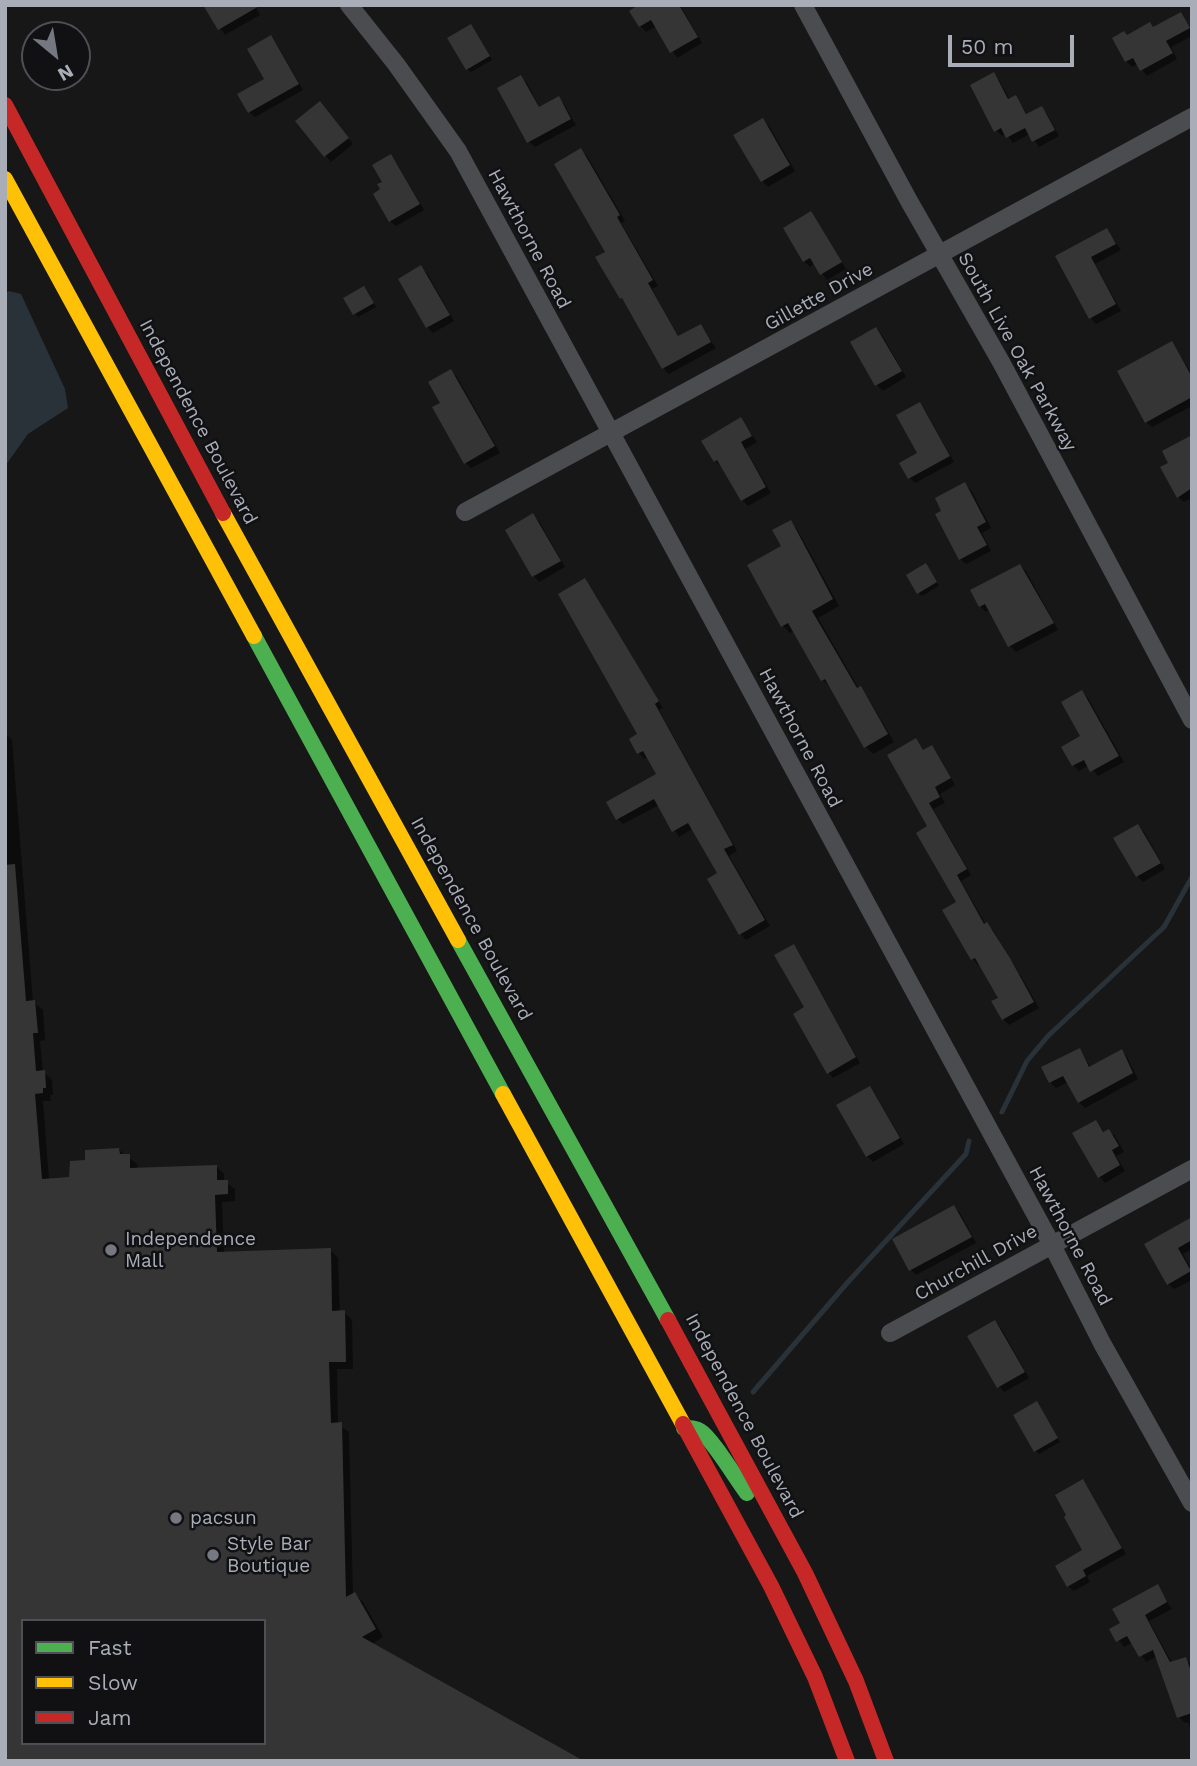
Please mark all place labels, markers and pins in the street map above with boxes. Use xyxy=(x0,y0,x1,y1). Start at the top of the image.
place label: Independence Mall xyxy=(125,1228,256,1272)
marker: Independence Mall xyxy=(103,1242,119,1258)
place label: pacsun xyxy=(190,1507,257,1529)
marker: pacsun xyxy=(168,1510,184,1526)
place label: Style Bar Boutique xyxy=(227,1533,311,1577)
marker: Style Bar Boutique xyxy=(205,1547,221,1563)

